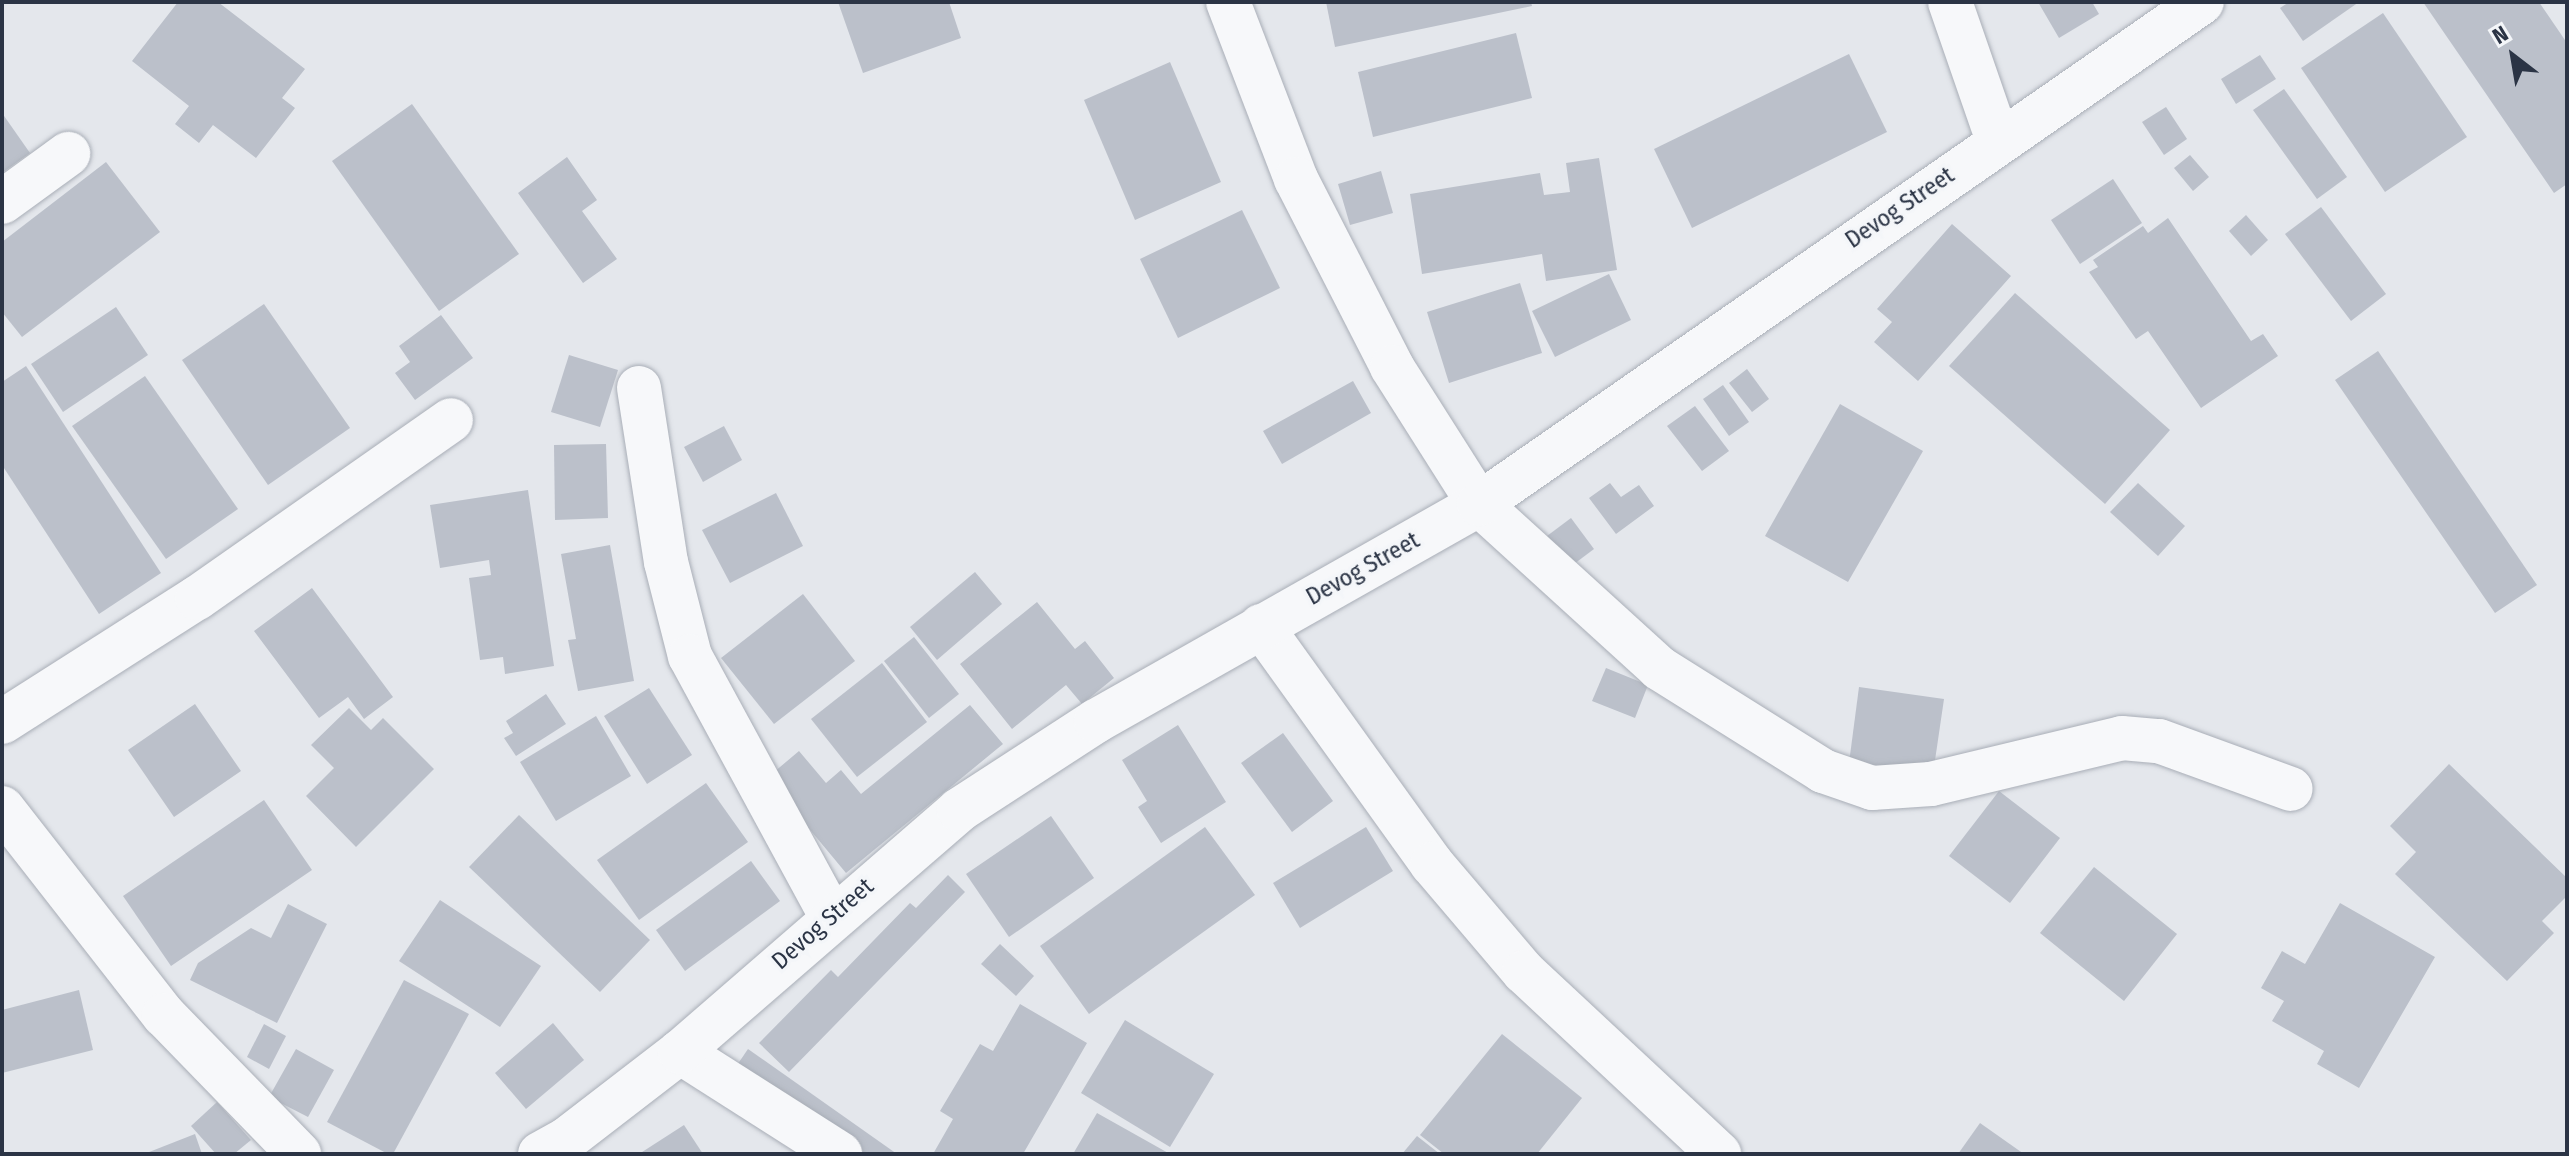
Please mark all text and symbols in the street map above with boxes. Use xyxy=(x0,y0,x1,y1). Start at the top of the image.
north arrow xyxy=(2473,16,2553,96)
text: N xyxy=(2488,20,2513,50)
street label: Devog Street xyxy=(1840,161,1960,255)
street label: Devog Street xyxy=(1301,526,1425,612)
street label: Devog Street xyxy=(766,872,880,976)

